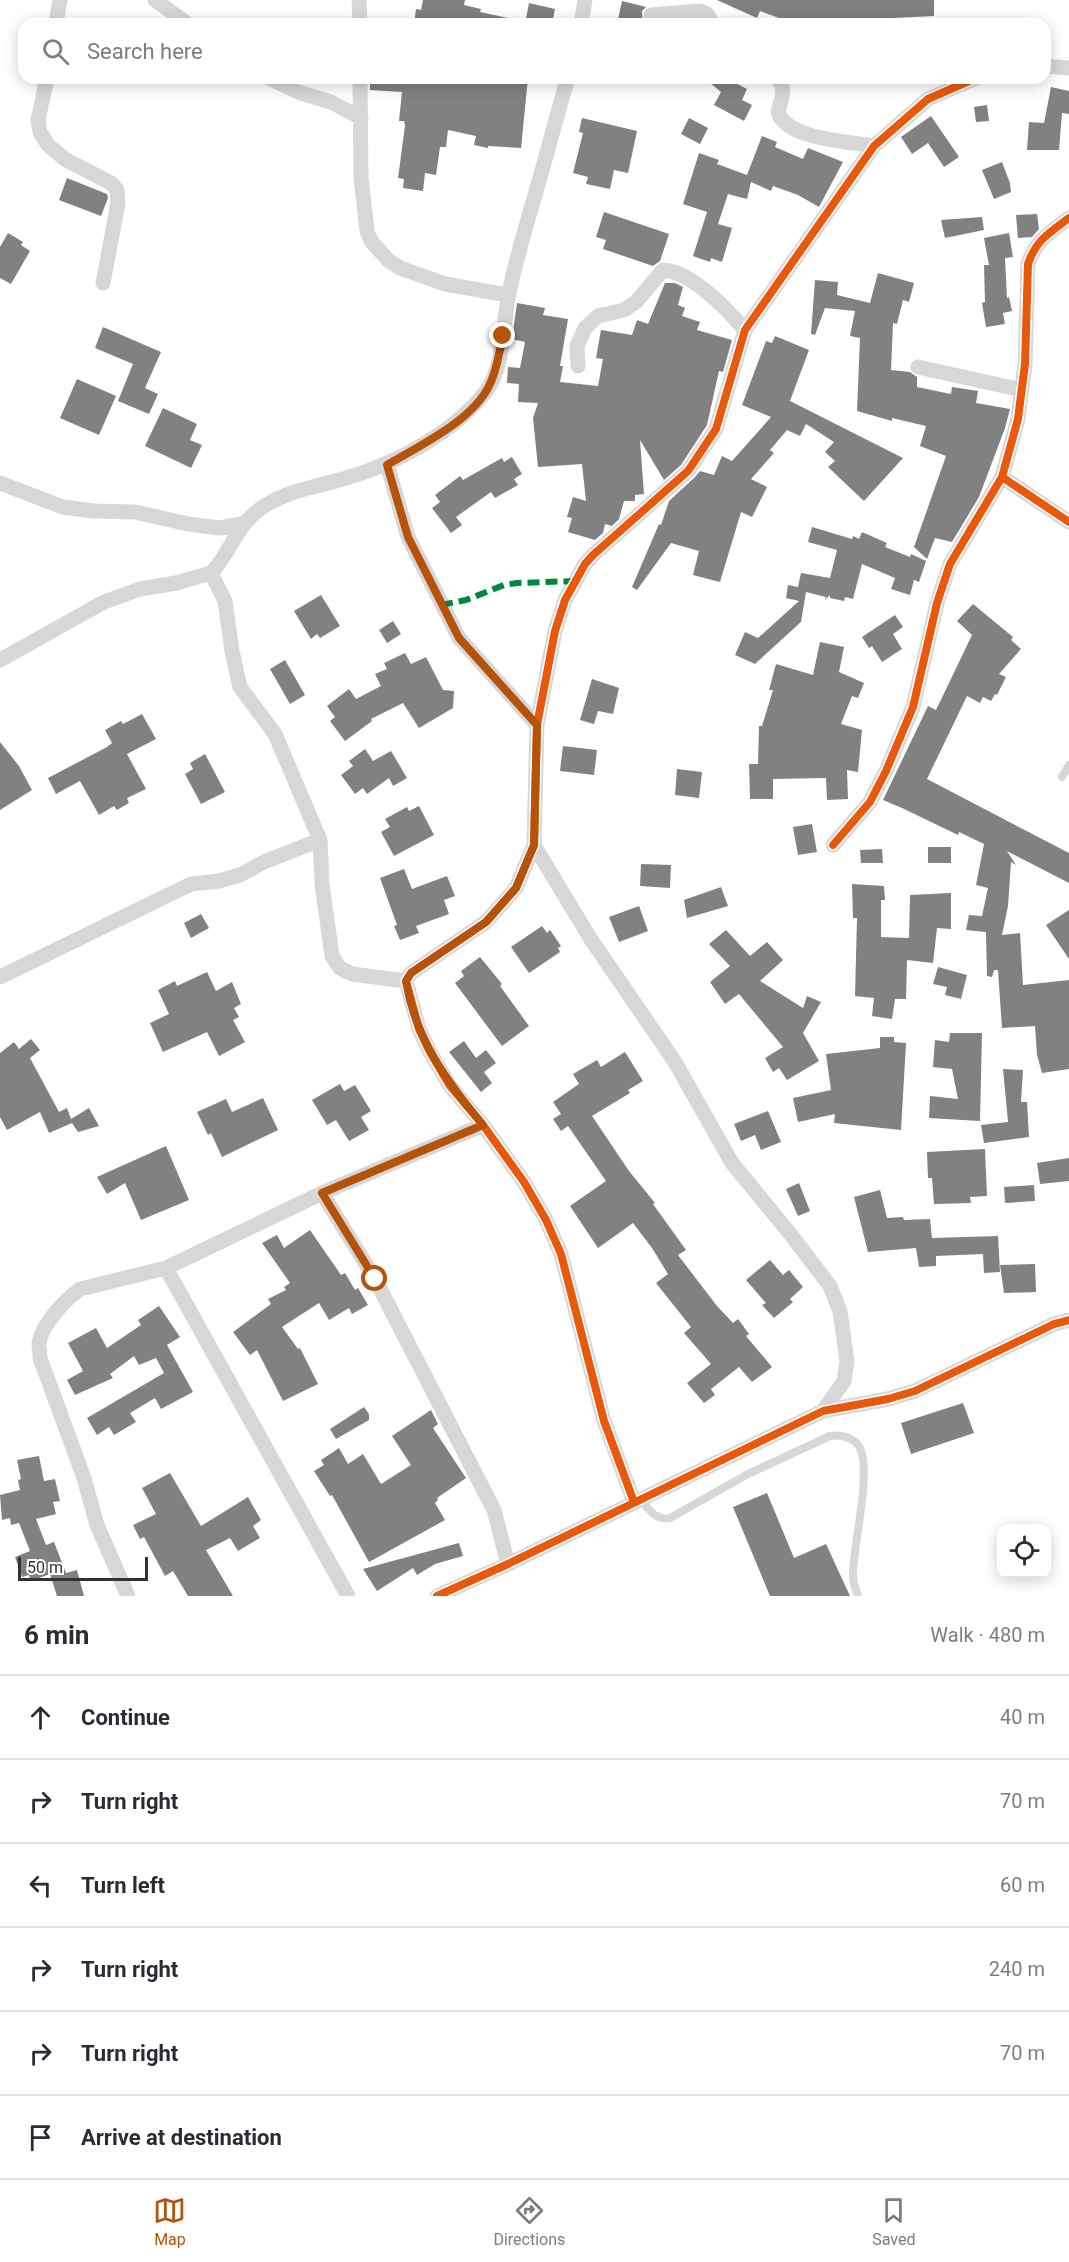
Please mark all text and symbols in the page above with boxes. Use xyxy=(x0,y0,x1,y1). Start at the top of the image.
search box xyxy=(18,18,1051,84)
icon: search xyxy=(39,35,72,68)
text: Search here xyxy=(87,39,203,64)
route end xyxy=(489,322,515,348)
route start xyxy=(361,1265,387,1291)
map controls xyxy=(997,1524,1051,1578)
button: locate xyxy=(997,1524,1051,1578)
scale bar xyxy=(18,1554,148,1582)
text: 50 m xyxy=(27,1558,63,1577)
text: 6 min xyxy=(24,1620,89,1650)
text: Walk · 480 m xyxy=(930,1623,1045,1647)
icon: ahead xyxy=(24,1701,57,1734)
text: Continue xyxy=(81,1705,170,1730)
text: 40 m xyxy=(1000,1705,1045,1729)
icon: right xyxy=(24,1785,57,1818)
text: Turn right xyxy=(81,1789,178,1814)
text: 70 m xyxy=(1000,1789,1045,1813)
icon: left xyxy=(24,1869,57,1902)
text: Turn left xyxy=(81,1873,165,1898)
text: 60 m xyxy=(1000,1873,1045,1897)
icon: right xyxy=(24,1953,57,1986)
text: Turn right xyxy=(81,1957,178,1982)
text: 240 m xyxy=(989,1957,1045,1981)
icon: right xyxy=(24,2037,57,2070)
text: Turn right xyxy=(81,2041,178,2066)
text: 70 m xyxy=(1000,2041,1045,2065)
icon: arrive xyxy=(24,2121,57,2154)
text: Arrive at destination xyxy=(81,2125,282,2150)
tab: Map xyxy=(153,2194,186,2249)
tab: Directions xyxy=(493,2194,565,2249)
tab: Saved xyxy=(872,2194,916,2249)

